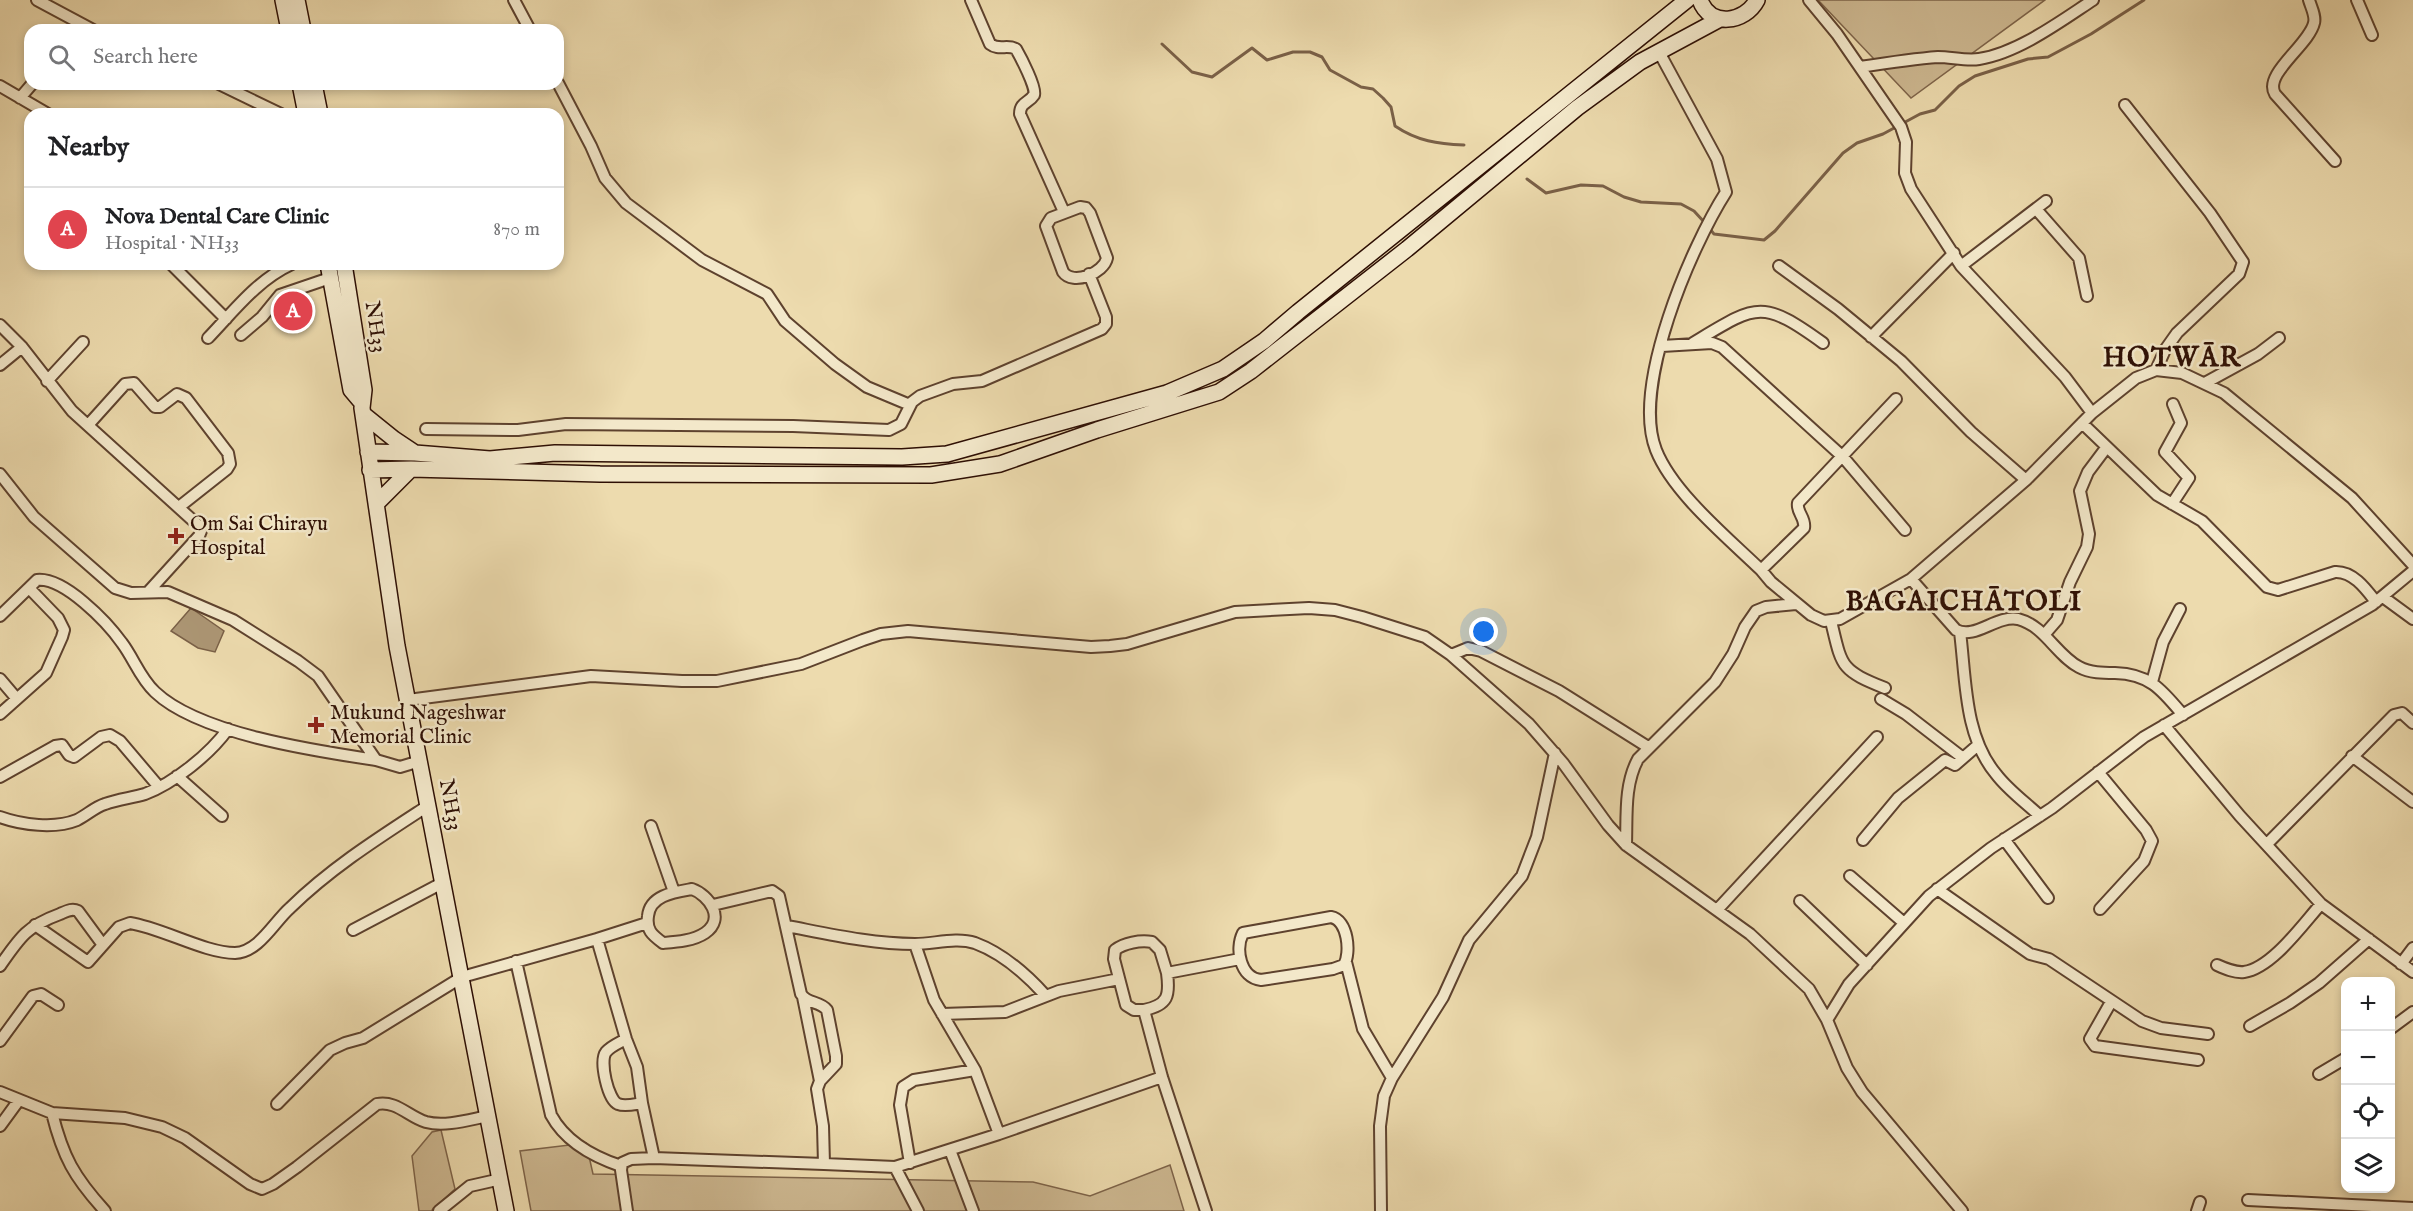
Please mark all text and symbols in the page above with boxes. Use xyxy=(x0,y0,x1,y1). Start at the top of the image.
search box xyxy=(24,24,564,90)
icon: search xyxy=(45,41,78,74)
text: Search here xyxy=(93,43,198,71)
text: Nearby xyxy=(48,131,129,164)
text: Nova Dental Care Clinic xyxy=(105,203,329,231)
text: A xyxy=(61,217,74,242)
text: 870 m xyxy=(493,217,540,242)
text: Hospital · NH33 xyxy=(105,231,239,256)
pin: A xyxy=(274,288,312,334)
street label: NH33 xyxy=(358,299,392,355)
district label: HOTWĀR xyxy=(2103,341,2241,376)
place label: Om Sai Chirayu Hospital xyxy=(190,511,328,562)
marker: Om Sai Chirayu Hospital xyxy=(167,527,185,545)
district label: BAGAICHĀTOLI xyxy=(1845,585,2083,620)
your location xyxy=(1469,617,1498,646)
place label: Mukund Nageshwar Memorial Clinic xyxy=(330,700,506,751)
marker: Mukund Nageshwar Memorial Clinic xyxy=(307,716,325,734)
street label: NH33 xyxy=(432,777,468,833)
map controls xyxy=(2341,977,2395,1193)
button: + xyxy=(2341,977,2395,1031)
button: − xyxy=(2341,1031,2395,1085)
button: locate xyxy=(2341,1085,2395,1139)
button: layers xyxy=(2341,1139,2395,1193)

